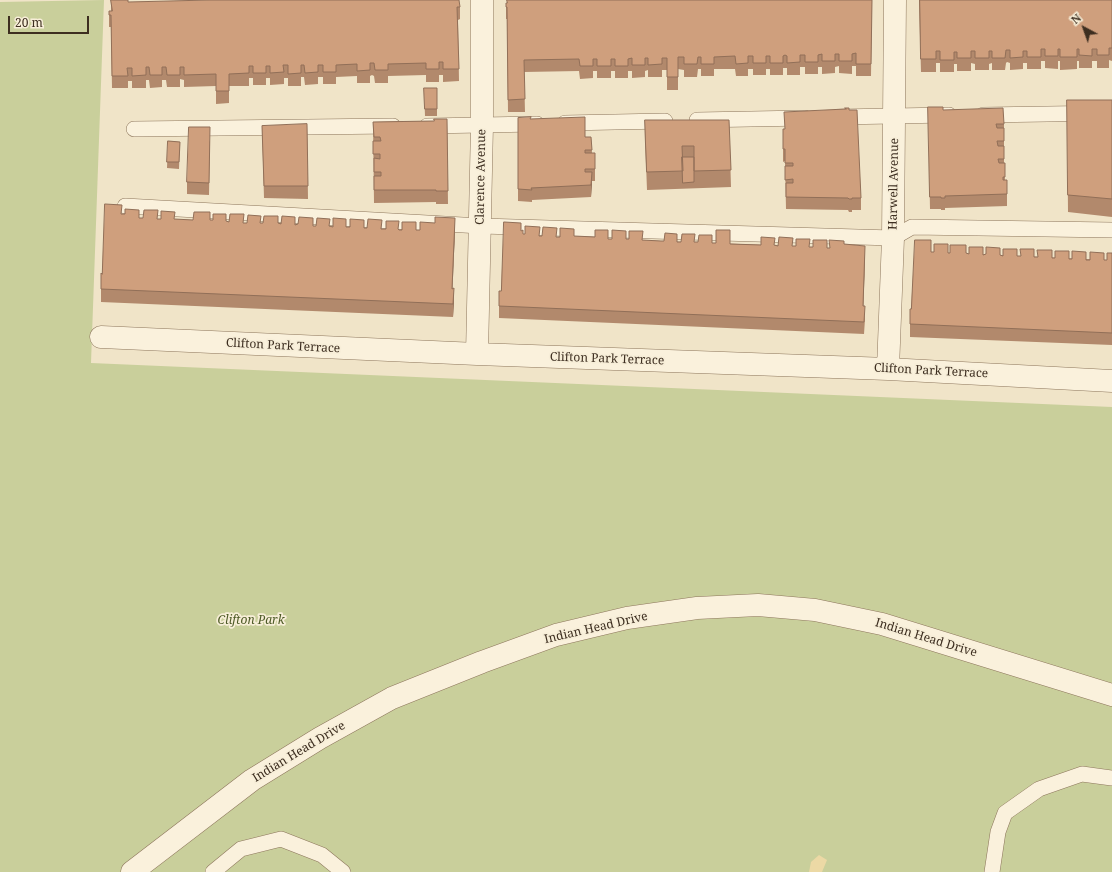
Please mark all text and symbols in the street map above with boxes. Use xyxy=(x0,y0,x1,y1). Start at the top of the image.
scale bar xyxy=(10,8,91,34)
north arrow xyxy=(1064,8,1104,48)
text: N xyxy=(1068,10,1084,27)
text: 20 m xyxy=(15,14,43,31)
street label: Clarence Avenue xyxy=(473,129,489,225)
street label: Harwell Avenue xyxy=(886,138,902,230)
street label: Clifton Park Terrace xyxy=(225,336,341,356)
street label: Clifton Park Terrace xyxy=(550,350,664,368)
street label: Clifton Park Terrace xyxy=(873,361,989,381)
street label: Indian Head Drive xyxy=(543,609,649,647)
park label: Clifton Park xyxy=(217,614,285,628)
street label: Indian Head Drive xyxy=(873,616,979,660)
street label: Indian Head Drive xyxy=(250,719,348,785)

